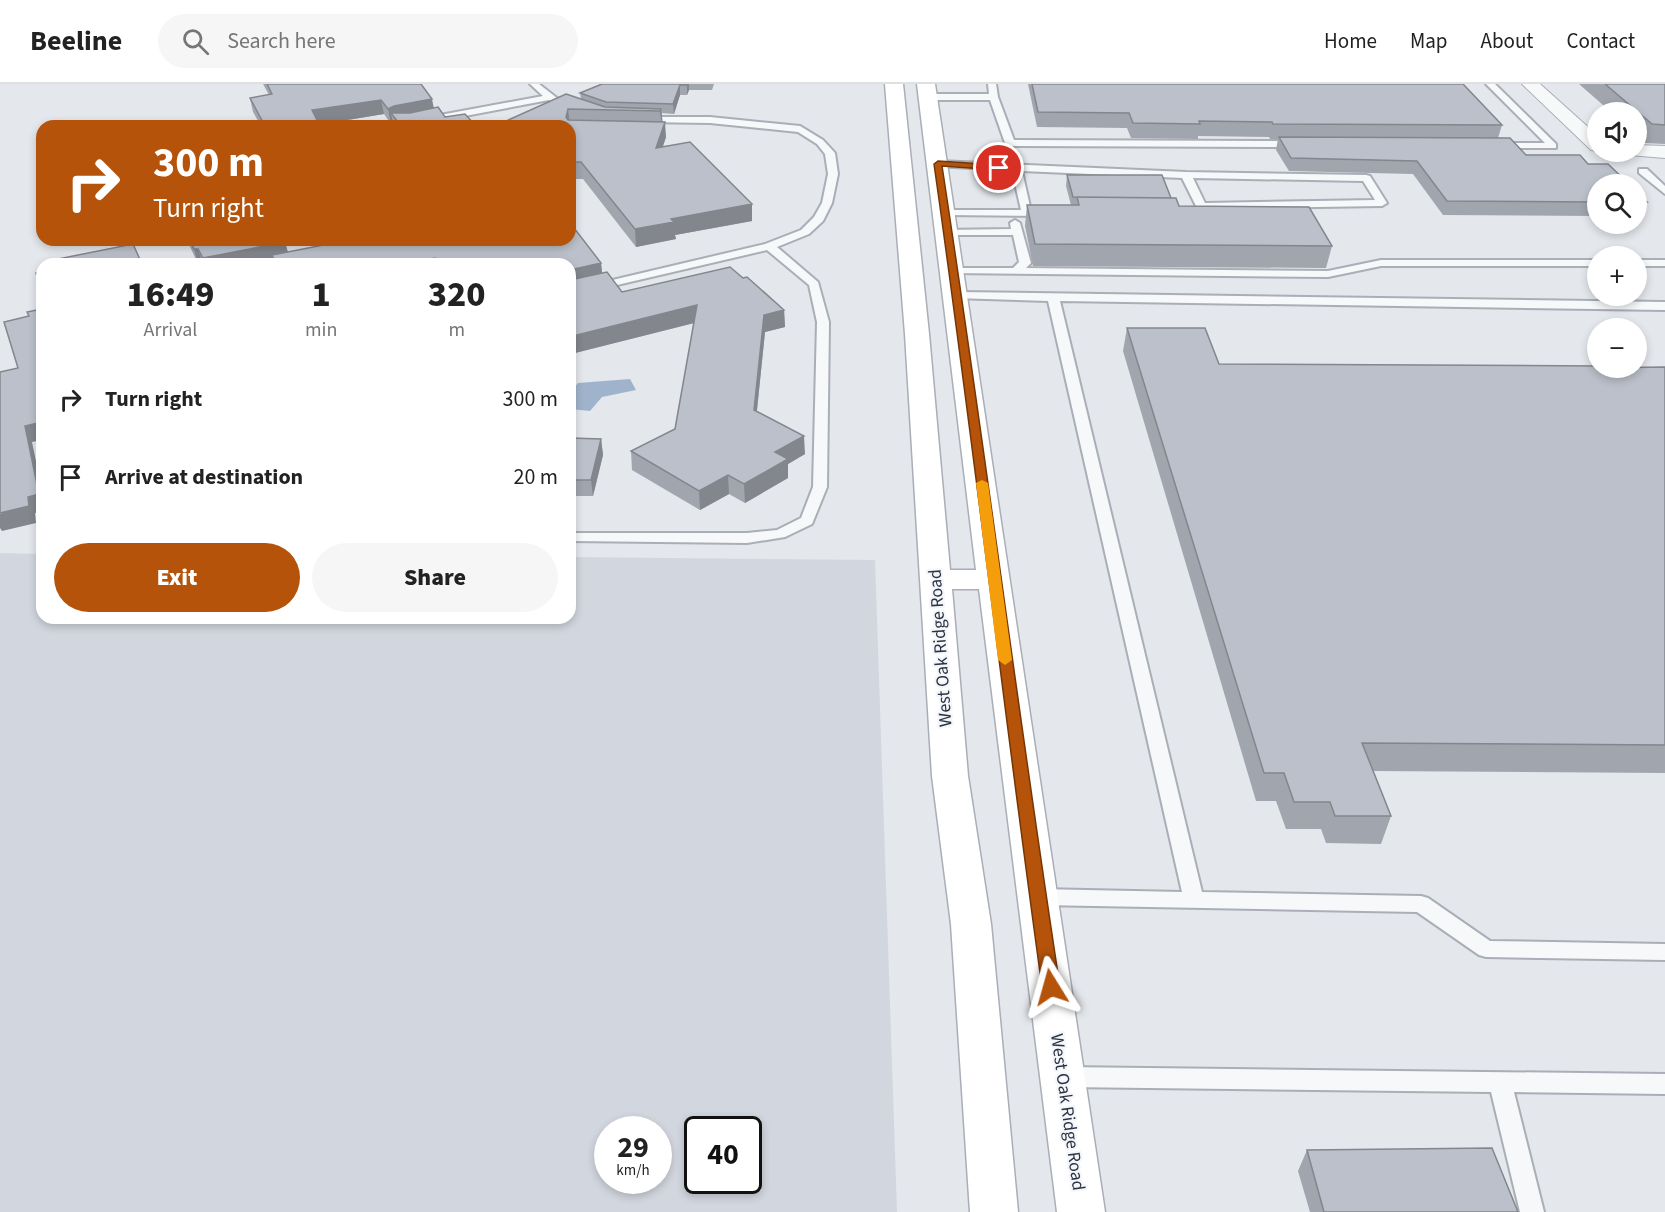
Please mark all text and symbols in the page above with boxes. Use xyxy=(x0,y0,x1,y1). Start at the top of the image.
search box xyxy=(158,14,578,68)
text: Beeline xyxy=(30,21,122,61)
icon: search xyxy=(179,25,212,58)
text: Search here xyxy=(227,25,336,57)
text: Home xyxy=(1324,26,1377,56)
text: Map xyxy=(1410,26,1448,56)
text: About xyxy=(1481,26,1533,56)
text: Contact xyxy=(1566,26,1635,56)
map controls xyxy=(1587,102,1647,378)
button: sound xyxy=(1587,102,1647,162)
text: 300 m xyxy=(153,133,264,193)
pin xyxy=(973,142,1024,193)
icon: right xyxy=(54,144,132,222)
icon: arrive xyxy=(982,151,1015,184)
button: search xyxy=(1587,174,1647,234)
text: Turn right xyxy=(153,189,264,228)
button: + xyxy=(1587,246,1647,306)
text: 16:49 xyxy=(126,269,215,320)
text: 1 xyxy=(312,269,331,320)
text: 320 xyxy=(428,269,486,320)
text: Arrival xyxy=(144,316,197,344)
text: min xyxy=(305,316,337,344)
text: m xyxy=(448,316,465,344)
button: − xyxy=(1587,318,1647,378)
icon: right xyxy=(54,383,87,416)
text: Turn right xyxy=(105,383,202,415)
text: 300 m xyxy=(503,383,558,415)
icon: arrive xyxy=(54,461,87,494)
text: Arrive at destination xyxy=(105,461,303,493)
text: 20 m xyxy=(513,461,558,493)
button: Exit xyxy=(54,543,300,612)
button: Share xyxy=(312,543,558,612)
street label: West Oak Ridge Road xyxy=(923,568,958,728)
position arrow xyxy=(1019,955,1083,1019)
street label: West Oak Ridge Road xyxy=(1044,1032,1091,1192)
speed limit sign: 40 xyxy=(684,1116,762,1194)
text: 29 xyxy=(617,1126,649,1169)
text: km/h xyxy=(616,1160,650,1181)

